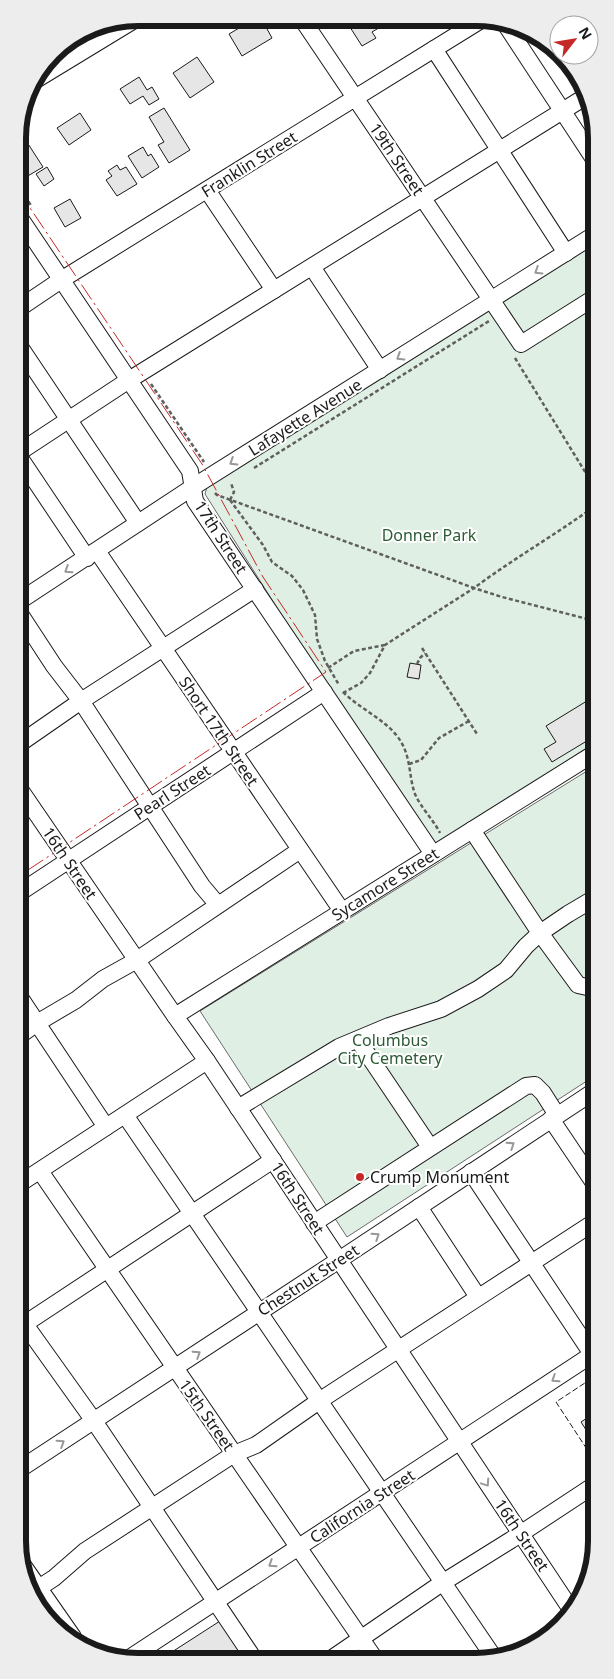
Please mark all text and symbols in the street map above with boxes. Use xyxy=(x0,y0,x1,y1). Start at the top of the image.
north arrow xyxy=(549,15,599,65)
text: N xyxy=(574,23,597,43)
street label: 19th Street xyxy=(365,119,429,200)
street label: Franklin Street xyxy=(197,126,301,202)
one-way arrow xyxy=(535,264,544,274)
one-way arrow xyxy=(397,351,406,360)
street label: Lafayette Avenue xyxy=(244,373,366,461)
one-way arrow xyxy=(229,455,238,465)
street label: 17th Street xyxy=(189,496,253,578)
park label: Donner Park xyxy=(382,524,477,546)
one-way arrow xyxy=(64,564,74,573)
street label: Short 17th Street xyxy=(174,672,264,790)
street label: Pearl Street xyxy=(129,759,215,825)
street label: 16th Street xyxy=(38,823,102,904)
street label: Sycamore Street xyxy=(327,842,443,926)
park label: Columbus City Cemetery xyxy=(337,1029,443,1069)
one-way arrow xyxy=(506,1142,515,1151)
street label: 16th Street xyxy=(266,1157,330,1239)
place label: Crump Monument xyxy=(370,1166,509,1188)
marker: Crump Monument xyxy=(354,1171,366,1183)
one-way arrow xyxy=(371,1232,380,1242)
street label: Chestnut Street xyxy=(253,1239,363,1321)
one-way arrow xyxy=(191,1350,200,1360)
one-way arrow xyxy=(552,1373,561,1382)
street label: 15th Street xyxy=(174,1375,240,1455)
one-way arrow xyxy=(55,1439,64,1449)
street label: California Street xyxy=(305,1464,419,1548)
one-way arrow xyxy=(480,1477,490,1486)
street label: 16th Street xyxy=(490,1495,554,1576)
one-way arrow xyxy=(268,1558,278,1567)

